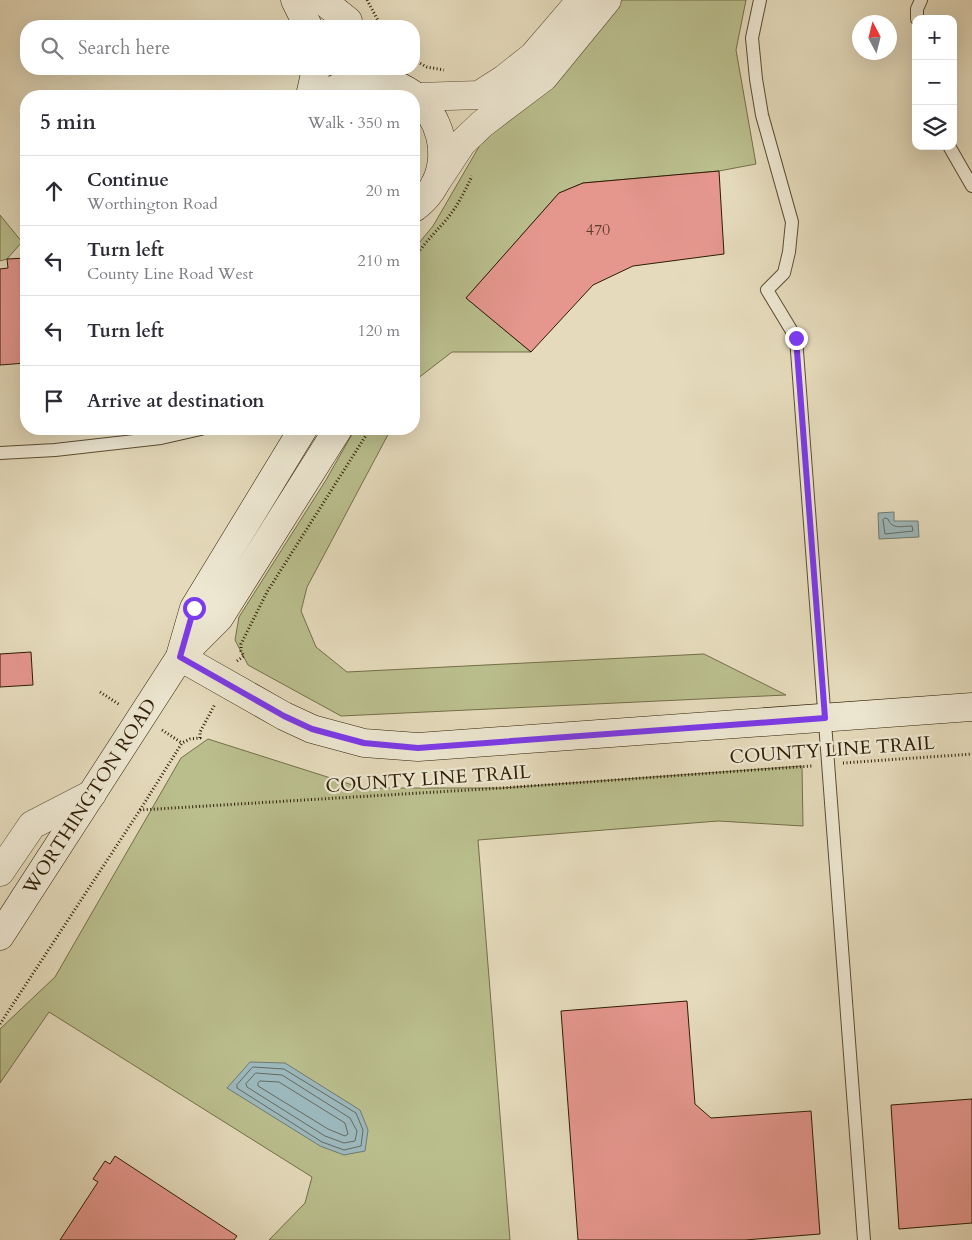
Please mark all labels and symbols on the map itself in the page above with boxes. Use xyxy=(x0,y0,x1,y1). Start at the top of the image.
north arrow xyxy=(852,15,897,60)
house number: 470 xyxy=(586,219,610,241)
route end xyxy=(785,327,808,350)
route start xyxy=(183,597,206,620)
street label: WORTHINGTON ROAD xyxy=(17,693,163,900)
street label: COUNTY LINE TRAIL xyxy=(729,730,936,770)
street label: COUNTY LINE TRAIL xyxy=(325,759,532,799)

